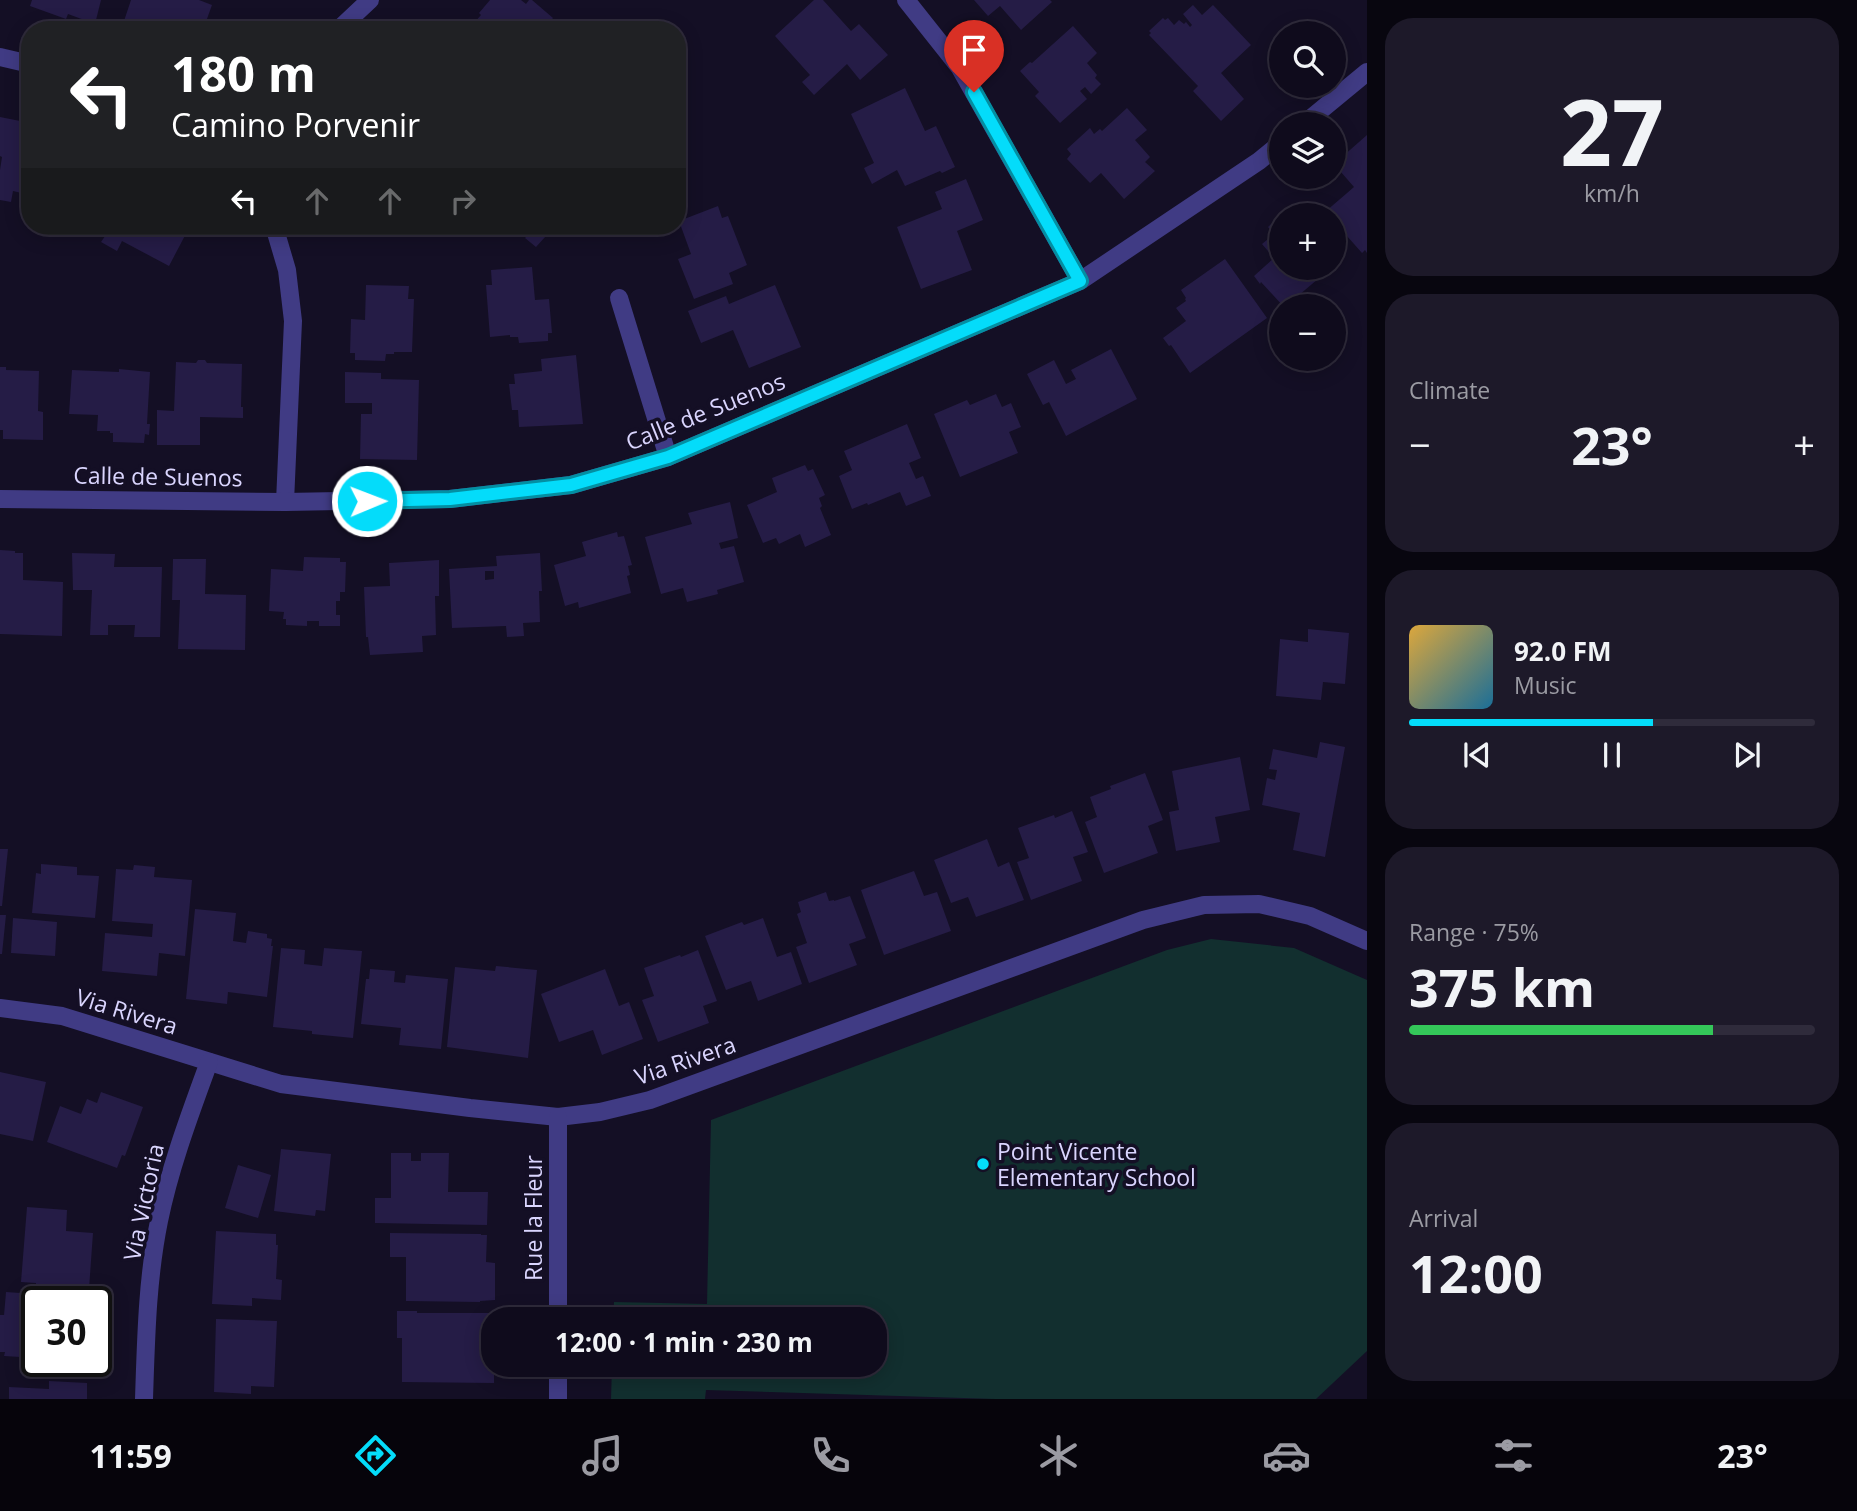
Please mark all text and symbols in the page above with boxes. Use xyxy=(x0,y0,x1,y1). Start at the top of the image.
pin xyxy=(944,20,1004,92)
map controls xyxy=(1269,21,1346,371)
button: search xyxy=(1269,21,1346,98)
icon: arrive xyxy=(955,31,993,69)
text: 180 m xyxy=(171,40,316,106)
icon: left xyxy=(56,49,147,140)
text: 27 xyxy=(1560,69,1664,193)
text: Camino Porvenir xyxy=(171,103,420,146)
button: layers xyxy=(1269,112,1346,189)
text: km/h xyxy=(1584,177,1640,209)
icon: left xyxy=(225,182,263,220)
icon: ahead xyxy=(298,182,336,220)
icon: ahead xyxy=(371,182,409,220)
icon: right xyxy=(444,182,482,220)
button: + xyxy=(1269,203,1346,280)
button: − xyxy=(1269,294,1346,371)
street label: Calle de Suenos xyxy=(621,364,789,458)
text: Climate xyxy=(1409,374,1490,406)
text: 23° xyxy=(1571,409,1653,480)
text: − xyxy=(1409,418,1431,470)
text: + xyxy=(1793,418,1815,470)
street label: Calle de Suenos xyxy=(73,459,243,493)
position arrow xyxy=(330,464,404,538)
text: 92.0 FM xyxy=(1514,633,1612,669)
text: Music xyxy=(1514,669,1577,701)
icon: previous xyxy=(1458,736,1496,774)
icon: pause xyxy=(1593,736,1631,774)
icon: next xyxy=(1728,736,1766,774)
text: Range · 75% xyxy=(1409,916,1539,948)
text: 375 km xyxy=(1409,951,1595,1022)
street label: Via Rivera xyxy=(72,980,182,1042)
street label: Via Rivera xyxy=(630,1028,740,1092)
place label: Point Vicente Elementary School xyxy=(997,1135,1196,1193)
street label: Via Victoria xyxy=(115,1141,171,1263)
street label: Rue la Fleur xyxy=(517,1154,549,1281)
marker: Point Vicente Elementary School xyxy=(975,1156,991,1172)
text: Arrival xyxy=(1409,1202,1478,1234)
text: 12:00 xyxy=(1409,1237,1543,1308)
speed limit sign: 30 xyxy=(21,1286,112,1377)
text: 12:00 · 1 min · 230 m xyxy=(555,1324,813,1360)
icon: directions xyxy=(351,1431,400,1480)
icon: music xyxy=(578,1431,627,1480)
icon: phone xyxy=(806,1431,855,1480)
icon: climate xyxy=(1034,1431,1083,1480)
icon: car xyxy=(1262,1431,1311,1480)
icon: filters xyxy=(1489,1431,1538,1480)
text: 11:59 xyxy=(89,1434,172,1477)
text: 23° xyxy=(1717,1434,1768,1477)

